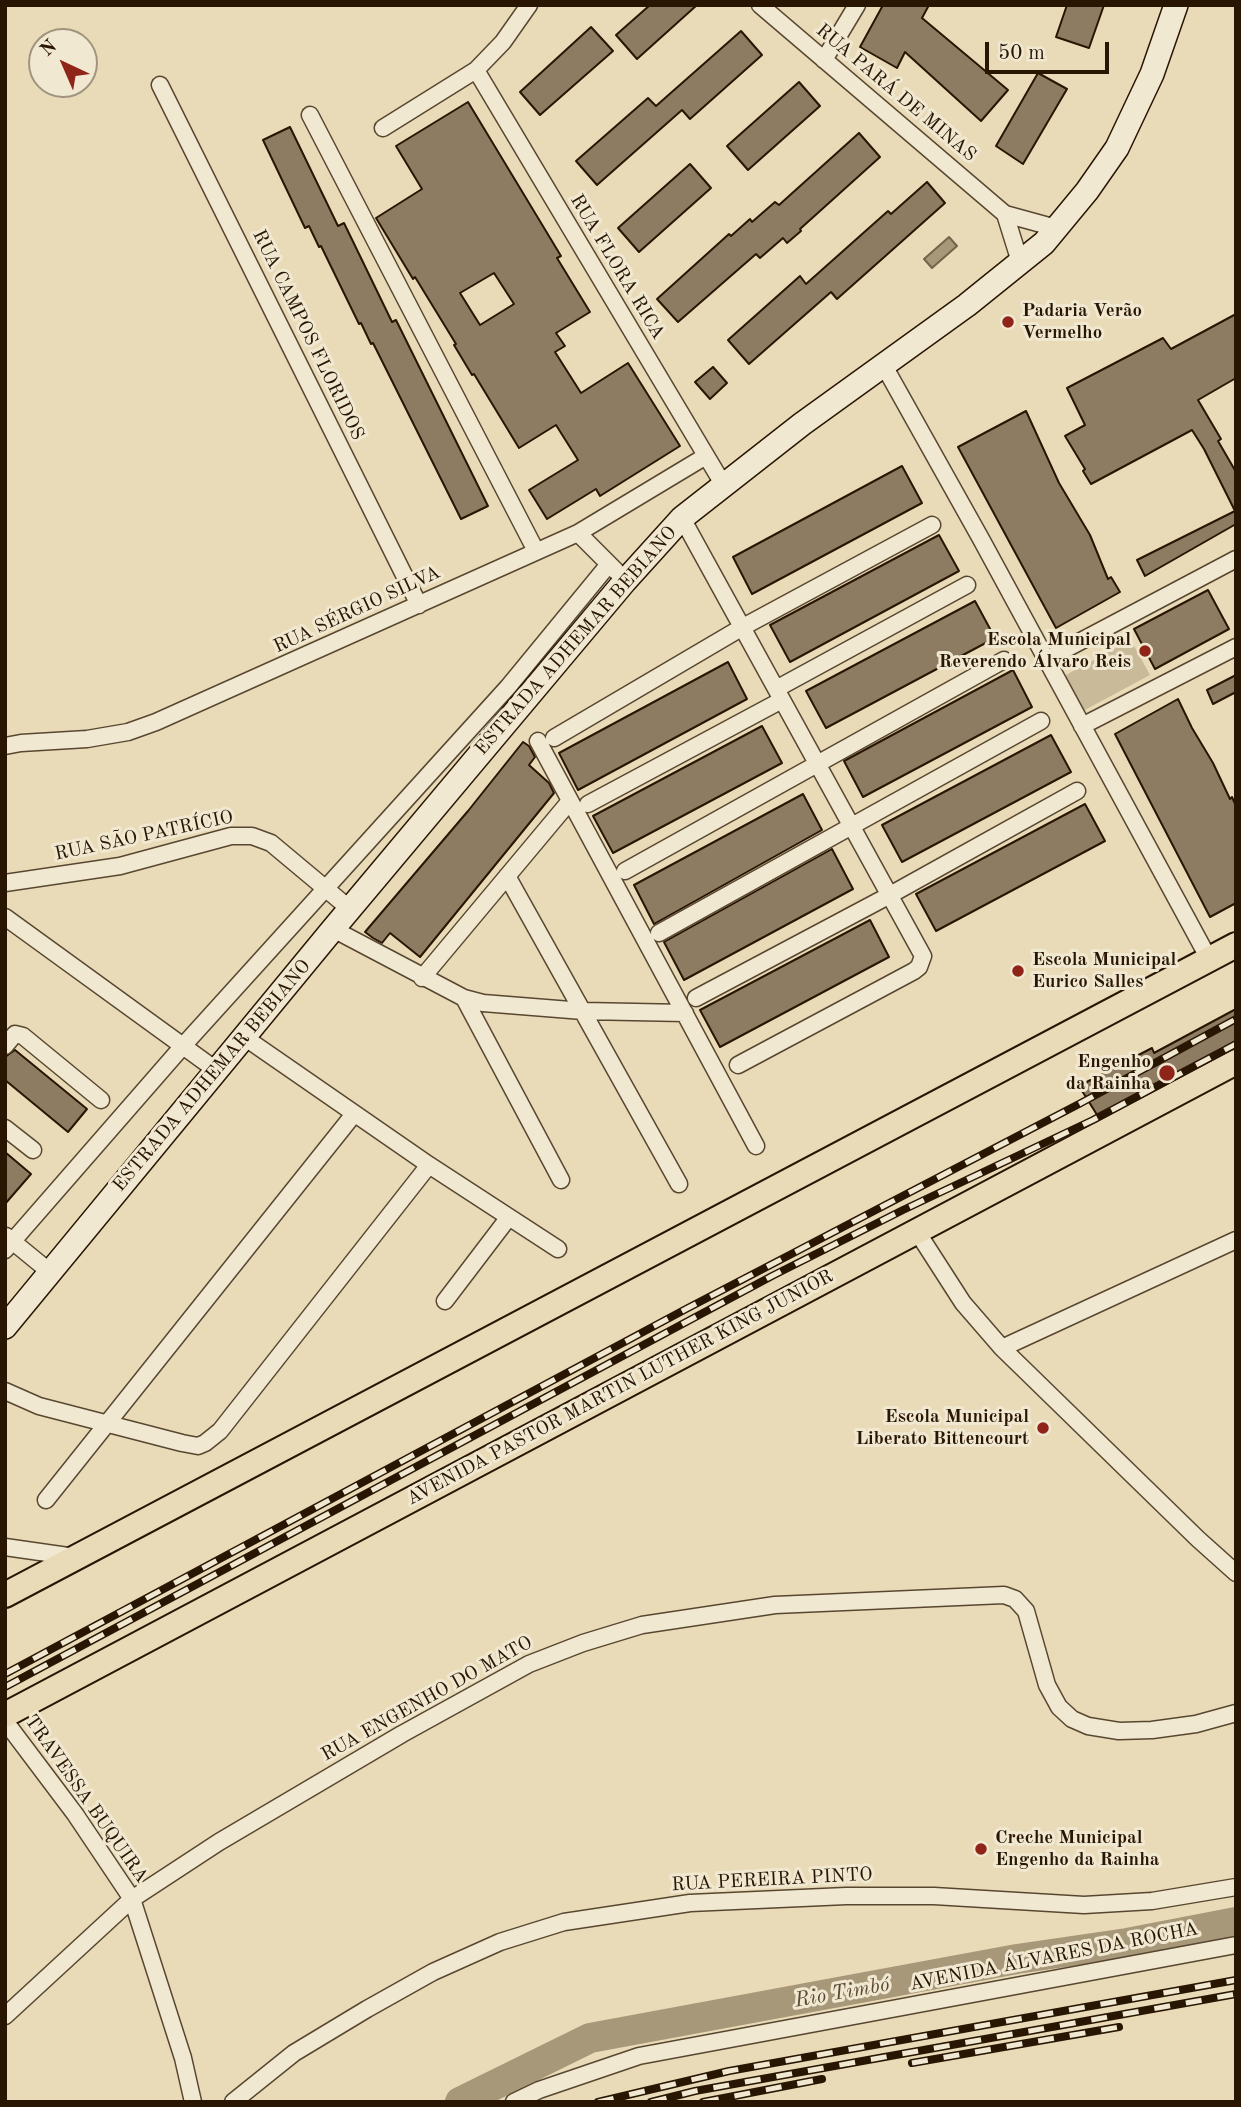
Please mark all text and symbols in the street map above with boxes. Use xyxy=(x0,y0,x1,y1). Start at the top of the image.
street label: RUA PARÁ DE MINAS xyxy=(811,19,981,167)
north arrow xyxy=(28,28,98,98)
scale bar xyxy=(989,28,1113,72)
text: N xyxy=(38,37,61,61)
text: 50 m xyxy=(998,43,1045,64)
street label: RUA FLORA RICA xyxy=(565,190,669,344)
street label: RUA CAMPOS FLORIDOS xyxy=(247,226,369,444)
place label: Padaria Verão Vermelho xyxy=(1022,300,1142,344)
marker: Padaria Verão Vermelho xyxy=(1000,314,1016,330)
street label: ESTRADA ADHEMAR BEBIANO xyxy=(470,522,682,760)
street label: RUA SÉRGIO SILVA xyxy=(270,561,444,659)
place label: Escola Municipal Reverendo Álvaro Reis xyxy=(938,629,1131,673)
marker: Escola Municipal Reverendo Álvaro Reis xyxy=(1137,643,1153,659)
street label: RUA SÃO PATRÍCIO xyxy=(53,806,235,866)
place label: Escola Municipal Eurico Salles xyxy=(1032,949,1176,993)
street label: ESTRADA ADHEMAR BEBIANO xyxy=(108,955,316,1197)
marker: Escola Municipal Eurico Salles xyxy=(1010,963,1026,979)
place label: Engenho da Rainha xyxy=(1066,1051,1151,1095)
marker: Engenho da Rainha xyxy=(1157,1063,1177,1083)
street label: AVENIDA PASTOR MARTIN LUTHER KING JUNIOR xyxy=(403,1265,837,1511)
place label: Escola Municipal Liberato Bittencourt xyxy=(855,1406,1029,1450)
marker: Escola Municipal Liberato Bittencourt xyxy=(1035,1420,1051,1436)
street label: RUA ENGENHO DO MATO xyxy=(318,1631,536,1767)
street label: TRAVESSA BUQUIRA xyxy=(19,1711,153,1887)
place label: Creche Municipal Engenho da Rainha xyxy=(995,1827,1159,1871)
marker: Creche Municipal Engenho da Rainha xyxy=(973,1841,989,1857)
street label: RUA PEREIRA PINTO xyxy=(671,1863,873,1897)
street label: AVENIDA ÁLVARES DA ROCHA xyxy=(908,1918,1200,1996)
water label: Rio Timbó xyxy=(793,1972,891,2014)

